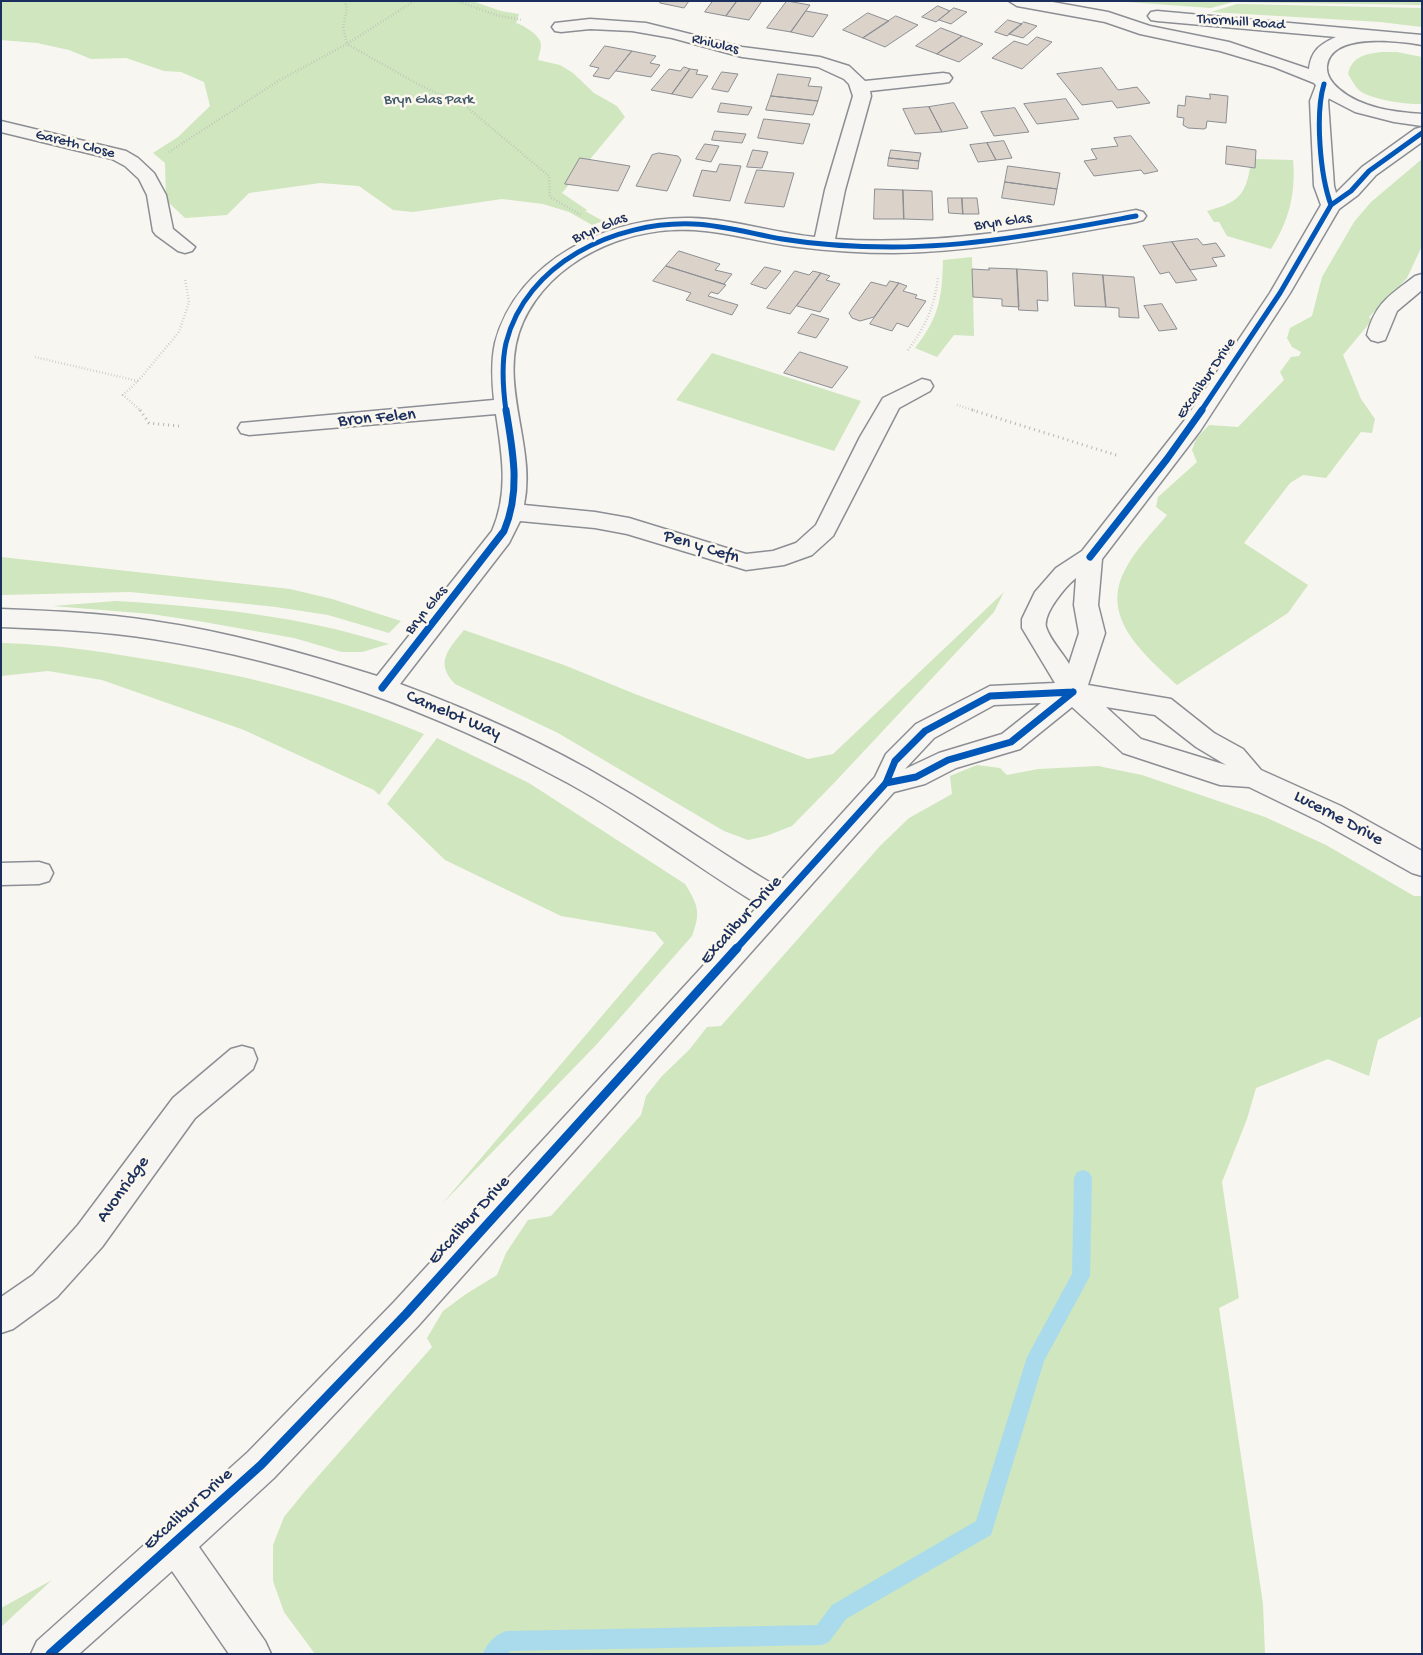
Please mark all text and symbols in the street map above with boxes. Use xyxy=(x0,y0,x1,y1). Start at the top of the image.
street label: Thornhill Road xyxy=(1196,11,1286,35)
street label: Rhiwlas xyxy=(690,30,740,60)
park label: Bryn Glas Park xyxy=(384,92,474,110)
street label: Gareth Close xyxy=(33,126,117,164)
street label: Bryn Glas xyxy=(570,209,630,249)
street label: Bryn Glas xyxy=(973,210,1033,236)
street label: Excalibur Drive xyxy=(1173,335,1241,423)
street label: Bron Felen xyxy=(337,405,417,433)
street label: Pen y Cefn xyxy=(660,526,742,570)
street label: Bryn Glas xyxy=(402,583,452,639)
street label: Camelot Way xyxy=(402,686,504,746)
street label: Lucerne Drive xyxy=(1290,786,1386,852)
street label: Excalibur Drive xyxy=(696,872,788,970)
street label: Avonridge xyxy=(93,1153,155,1227)
street label: Excalibur Drive xyxy=(424,1172,516,1270)
street label: Excalibur Drive xyxy=(140,1464,238,1556)

